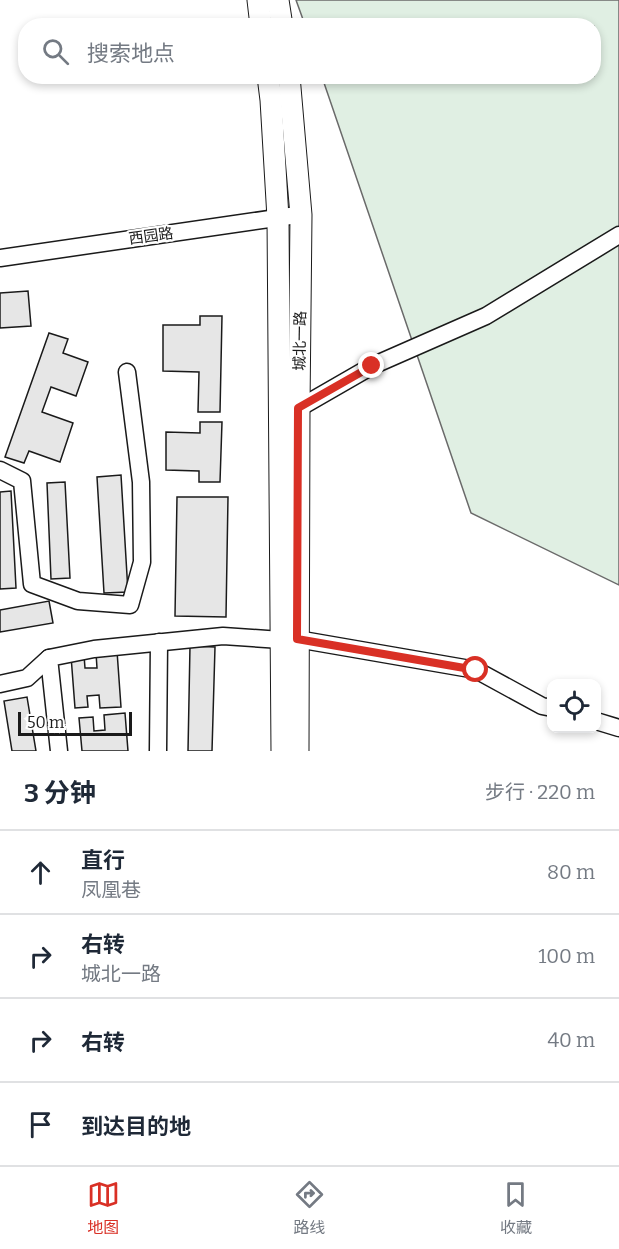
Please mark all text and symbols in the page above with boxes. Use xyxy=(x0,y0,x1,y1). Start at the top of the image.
search box xyxy=(18,18,601,84)
icon: search xyxy=(39,35,72,68)
text: 搜索地点 xyxy=(87,40,175,67)
street label: 西园路 xyxy=(127,224,175,248)
street label: 城北一路 xyxy=(290,311,310,371)
route end xyxy=(358,352,384,378)
route start xyxy=(462,656,488,682)
map controls xyxy=(547,679,601,733)
button: locate xyxy=(547,679,601,733)
scale bar xyxy=(18,709,132,736)
text: 50 m xyxy=(27,713,64,732)
text: 3 分钟 xyxy=(24,778,96,809)
text: 步行 · 220 m xyxy=(485,780,595,804)
text: 直行 xyxy=(81,847,125,874)
icon: ahead xyxy=(24,856,57,889)
text: 80 m xyxy=(547,860,595,884)
text: 凤凰巷 xyxy=(81,878,141,902)
text: 右转 xyxy=(81,931,125,958)
icon: right xyxy=(24,940,57,973)
text: 100 m xyxy=(538,944,595,968)
text: 城北一路 xyxy=(81,962,161,986)
icon: right xyxy=(24,1024,57,1057)
text: 40 m xyxy=(547,1028,595,1052)
text: 右转 xyxy=(81,1029,125,1056)
icon: arrive xyxy=(24,1108,57,1141)
text: 到达目的地 xyxy=(81,1113,191,1140)
tab: 地图 xyxy=(87,1178,120,1238)
tab: 路线 xyxy=(293,1178,326,1238)
tab: 收藏 xyxy=(499,1178,532,1238)

